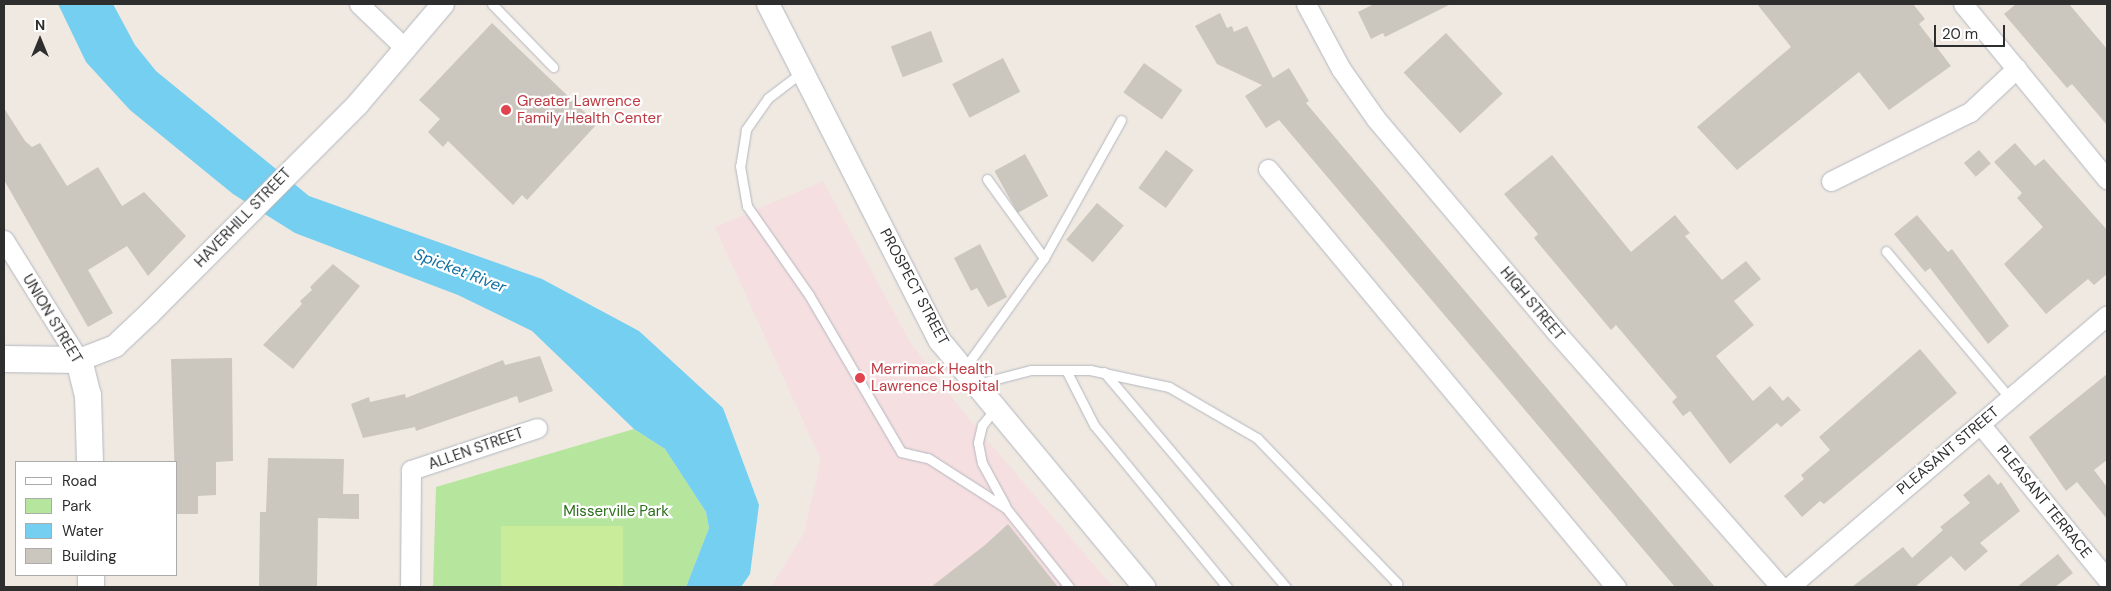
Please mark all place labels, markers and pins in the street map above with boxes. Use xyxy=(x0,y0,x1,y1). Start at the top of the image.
place label: Greater Lawrence Family Health Center xyxy=(517,92,662,127)
marker: Greater Lawrence Family Health Center xyxy=(499,103,513,117)
place label: Merrimack Health Lawrence Hospital xyxy=(871,360,999,395)
marker: Merrimack Health Lawrence Hospital xyxy=(853,371,867,385)

